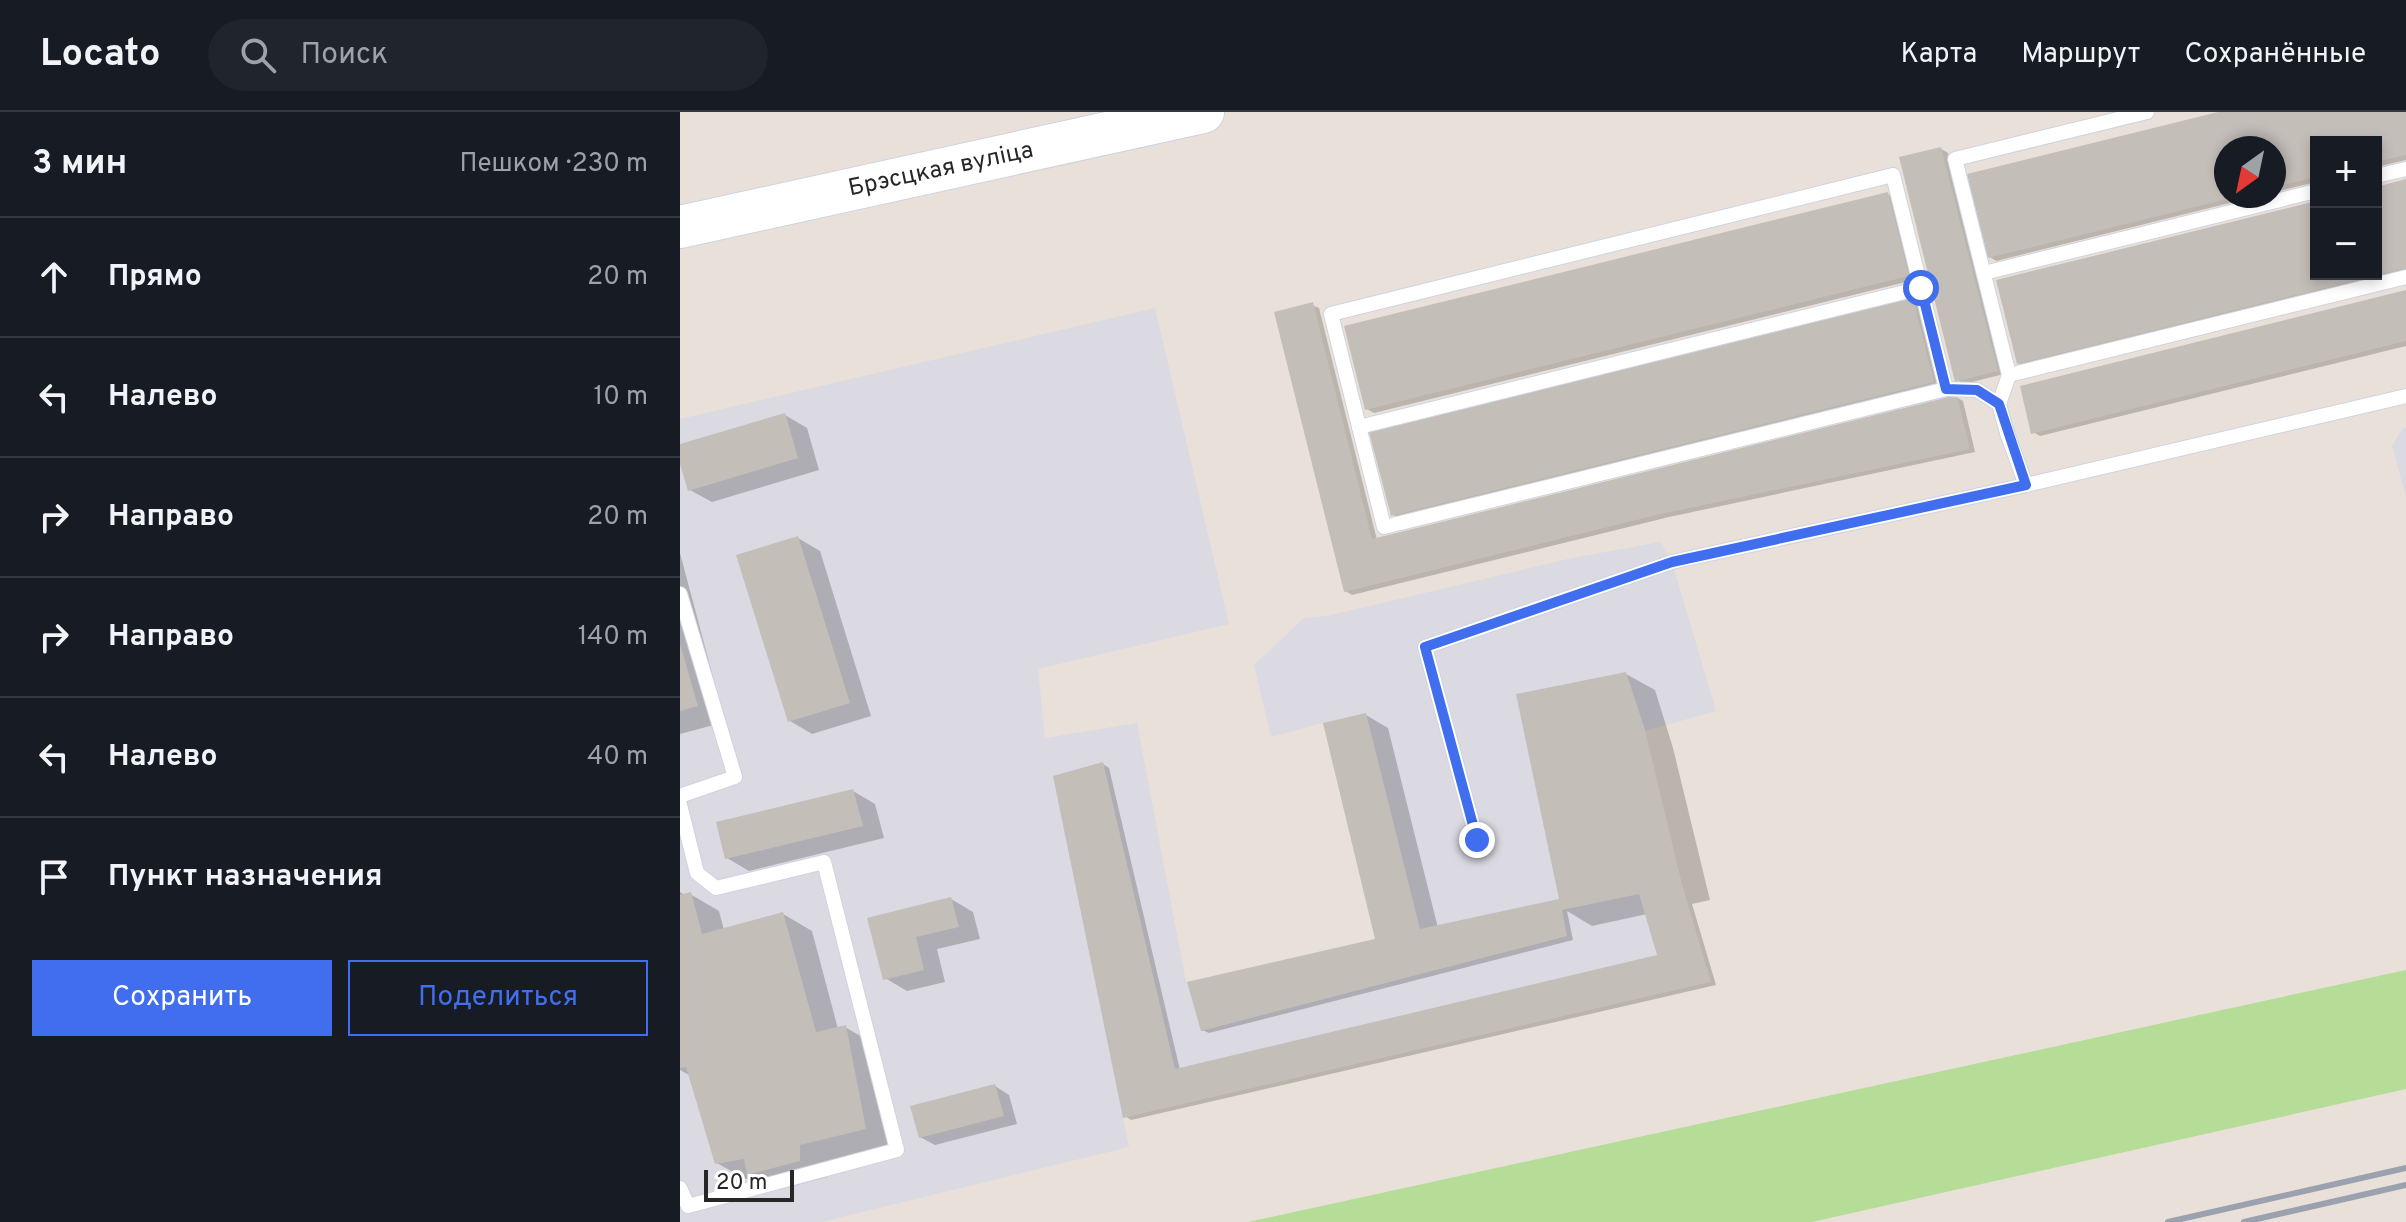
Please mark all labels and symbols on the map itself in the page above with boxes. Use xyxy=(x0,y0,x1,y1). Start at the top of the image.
street label: Брэсцкая вуліца xyxy=(846,136,1036,204)
north arrow xyxy=(2214,136,2286,208)
route start xyxy=(1903,270,1939,306)
route end xyxy=(1459,822,1495,858)
scale bar xyxy=(704,1166,794,1202)

